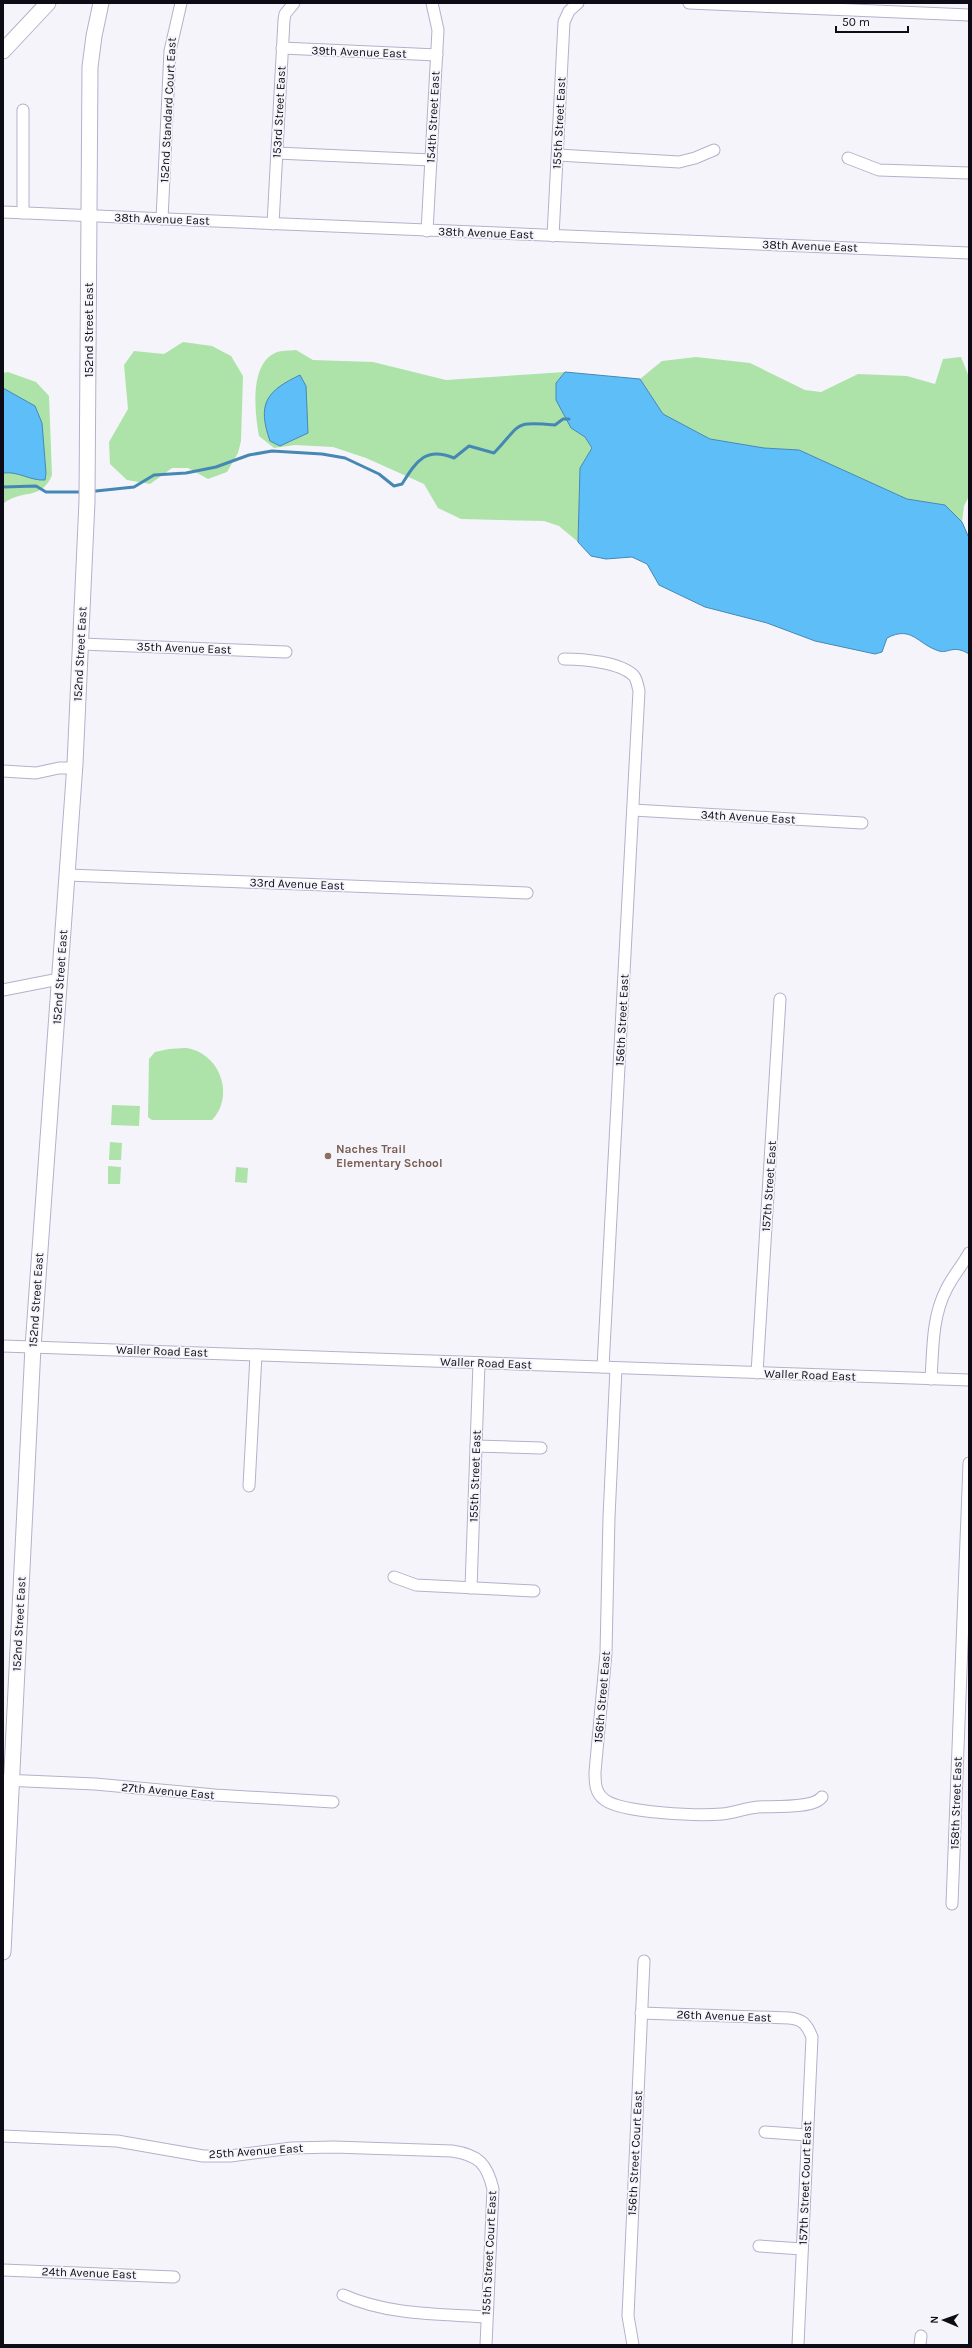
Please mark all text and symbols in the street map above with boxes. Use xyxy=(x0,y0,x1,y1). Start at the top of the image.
scale bar xyxy=(836,8,908,34)
text: 50 m xyxy=(842,15,870,29)
street label: 152nd Standard Court East xyxy=(157,36,179,183)
street label: 39th Avenue East xyxy=(311,43,407,61)
street label: 153rd Street East xyxy=(270,65,288,158)
street label: 154th Street East xyxy=(424,70,442,163)
street label: 155th Street East xyxy=(550,76,568,169)
street label: 38th Avenue East xyxy=(114,210,210,228)
street label: 38th Avenue East xyxy=(438,224,534,242)
street label: 38th Avenue East xyxy=(762,237,858,255)
street label: 152nd Street East xyxy=(82,282,96,377)
street label: 152nd Street East xyxy=(71,606,89,702)
street label: 35th Avenue East xyxy=(136,639,232,657)
street label: 34th Avenue East xyxy=(700,808,796,826)
street label: 33rd Avenue East xyxy=(249,875,345,893)
street label: 152nd Street East xyxy=(50,929,70,1025)
street label: 156th Street East xyxy=(613,973,631,1066)
street label: 157th Street East xyxy=(759,1140,779,1232)
place label: Naches Trail Elementary School xyxy=(336,1142,443,1170)
marker: Naches Trail Elementary School xyxy=(323,1151,333,1161)
street label: 152nd Street East xyxy=(26,1252,46,1348)
street label: Waller Road East xyxy=(116,1342,209,1360)
street label: Waller Road East xyxy=(440,1354,533,1372)
street label: Waller Road East xyxy=(764,1366,857,1384)
street label: 155th Street East xyxy=(466,1429,484,1522)
street label: 152nd Street East xyxy=(10,1576,28,1672)
street label: 156th Street East xyxy=(591,1650,613,1744)
street label: 158th Street East xyxy=(947,1756,965,1850)
street label: 27th Avenue East xyxy=(121,1780,216,1802)
street label: 26th Avenue East xyxy=(676,2007,772,2025)
street label: 156th Street Court East xyxy=(625,2090,645,2216)
street label: 157th Street Court East xyxy=(796,2120,814,2245)
street label: 25th Avenue East xyxy=(208,2141,304,2161)
street label: 155th Street Court East xyxy=(479,2190,499,2316)
street label: 24th Avenue East xyxy=(41,2264,137,2282)
north arrow xyxy=(924,2300,964,2340)
text: N xyxy=(928,2315,941,2324)

